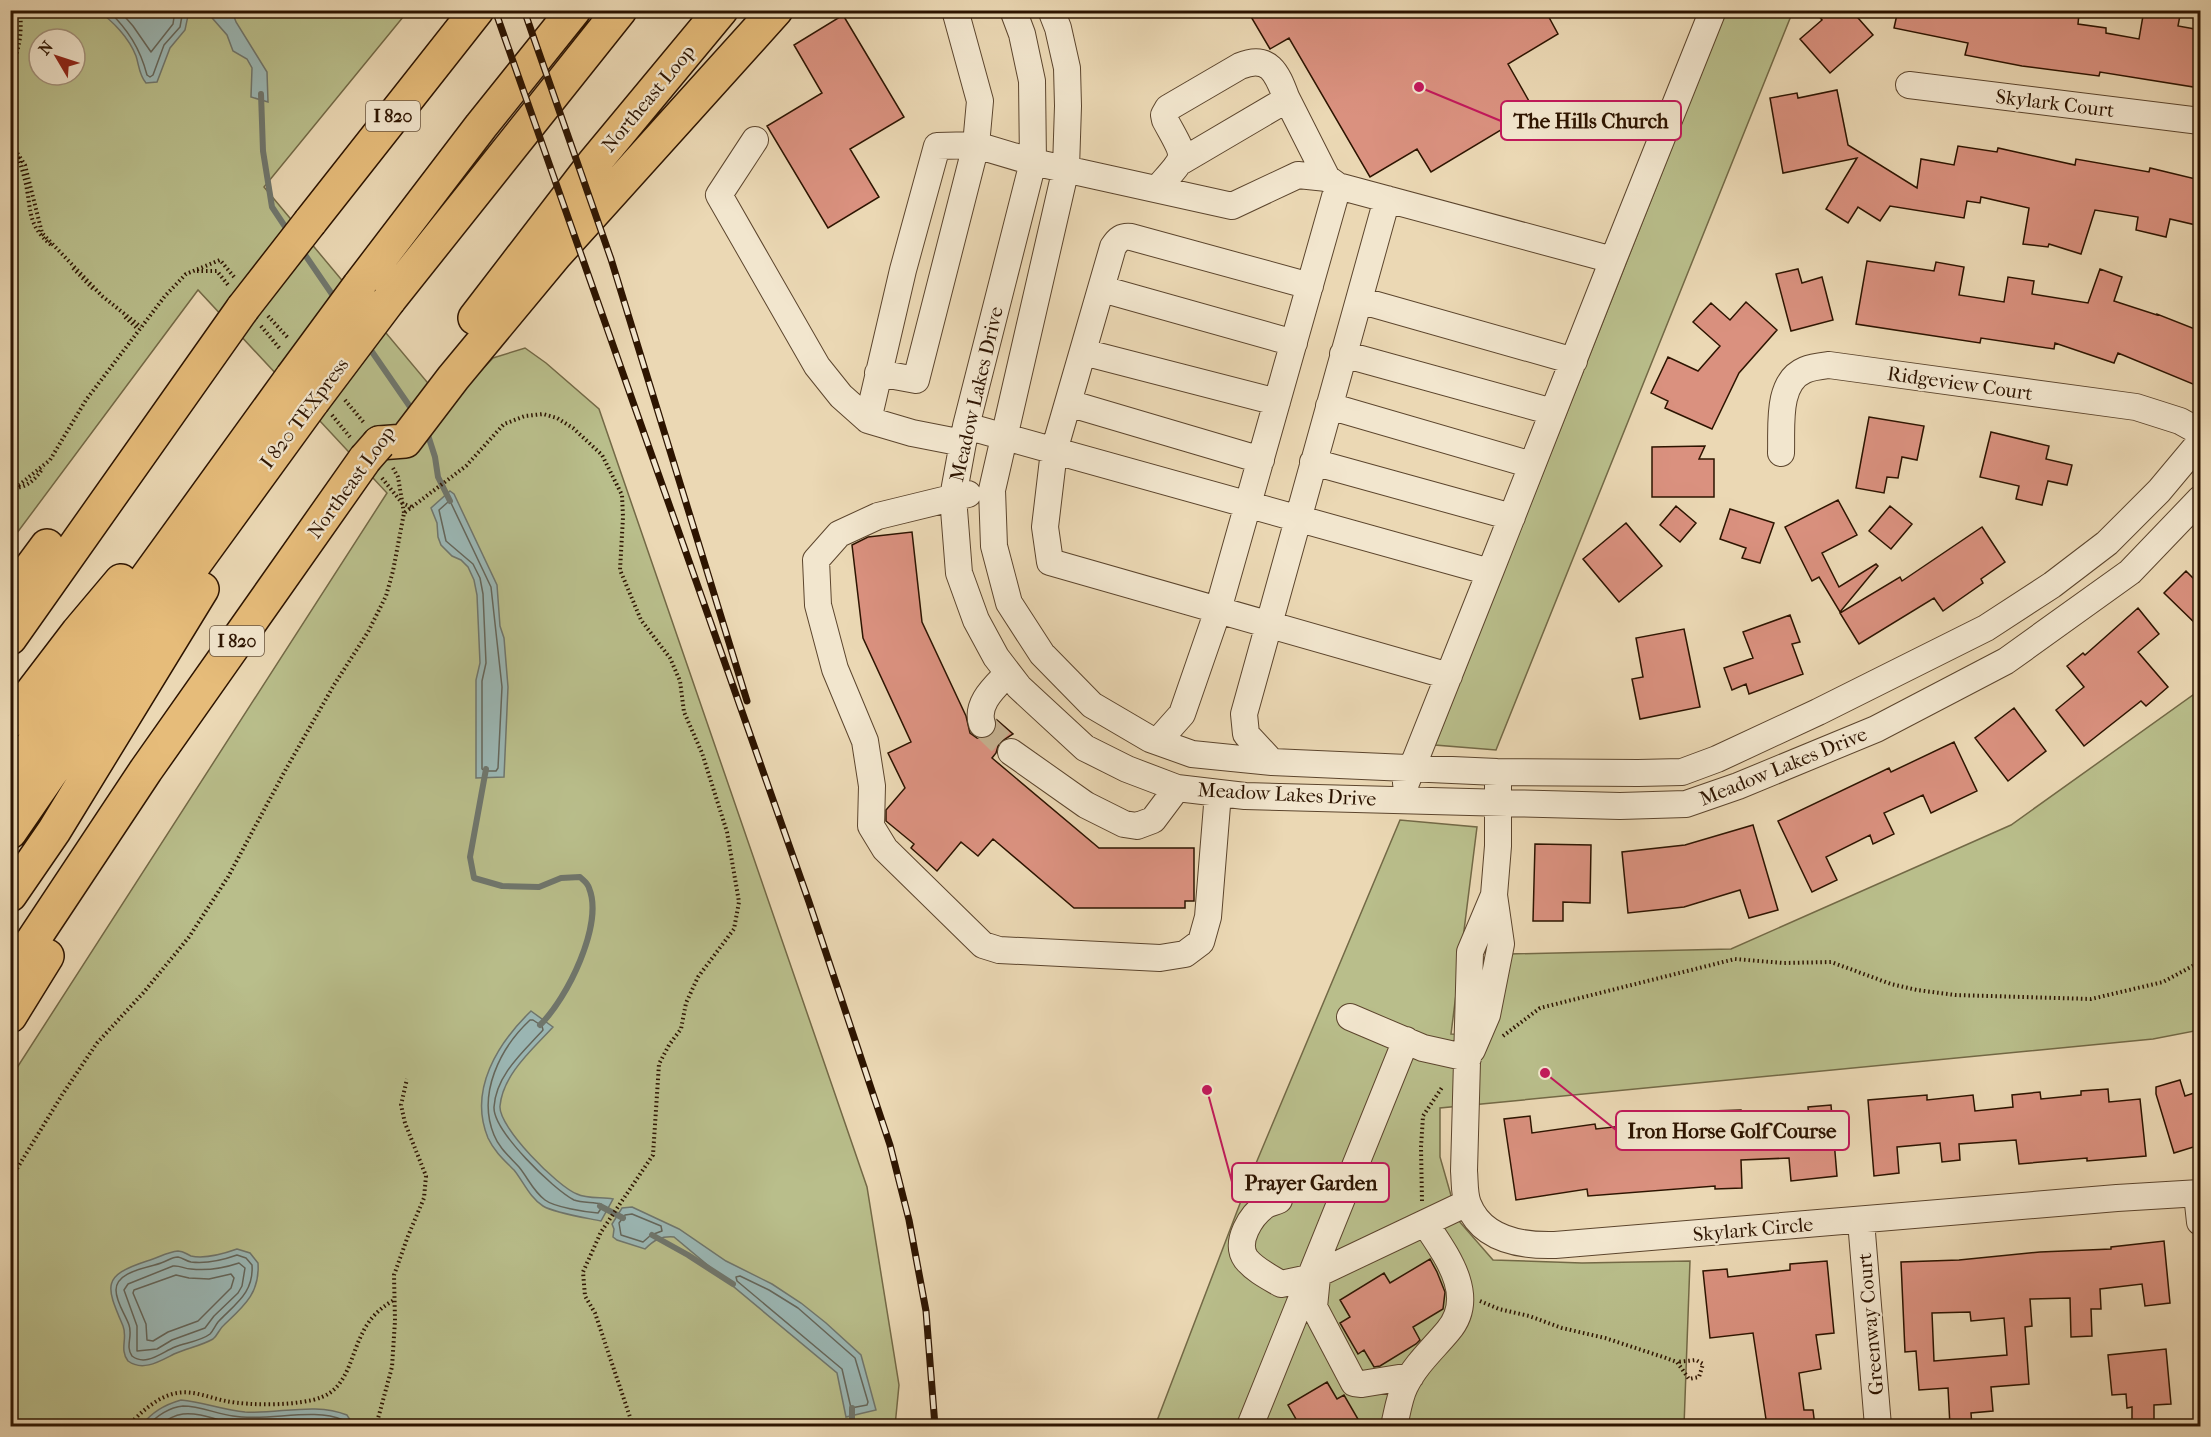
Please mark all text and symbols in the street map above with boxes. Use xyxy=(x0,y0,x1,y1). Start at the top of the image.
north arrow xyxy=(27,27,87,87)
text: N xyxy=(35,37,57,59)
street label: Northeast Loop xyxy=(597,40,700,157)
street label: Skylark Court xyxy=(1994,85,2116,122)
road number: I 820 xyxy=(366,101,420,131)
callout: The Hills Church xyxy=(1501,101,1681,140)
text: The Hills Church xyxy=(1512,109,1669,133)
street label: Meadow Lakes Drive xyxy=(945,304,1008,484)
street label: I 820 TEXpress xyxy=(255,353,353,473)
street label: Ridgeview Court xyxy=(1886,362,2034,405)
street label: Northeast Loop xyxy=(303,422,400,543)
road number: I 820 xyxy=(210,626,264,656)
street label: Meadow Lakes Drive xyxy=(1696,722,1870,811)
street label: Meadow Lakes Drive xyxy=(1197,778,1377,811)
callout: Iron Horse Golf Course xyxy=(1616,1111,1849,1150)
text: Iron Horse Golf Course xyxy=(1628,1119,1837,1143)
callout: Prayer Garden xyxy=(1232,1163,1389,1202)
text: Prayer Garden xyxy=(1245,1171,1378,1195)
street label: Skylark Circle xyxy=(1692,1213,1814,1246)
street label: Greenway Court xyxy=(1853,1252,1888,1396)

